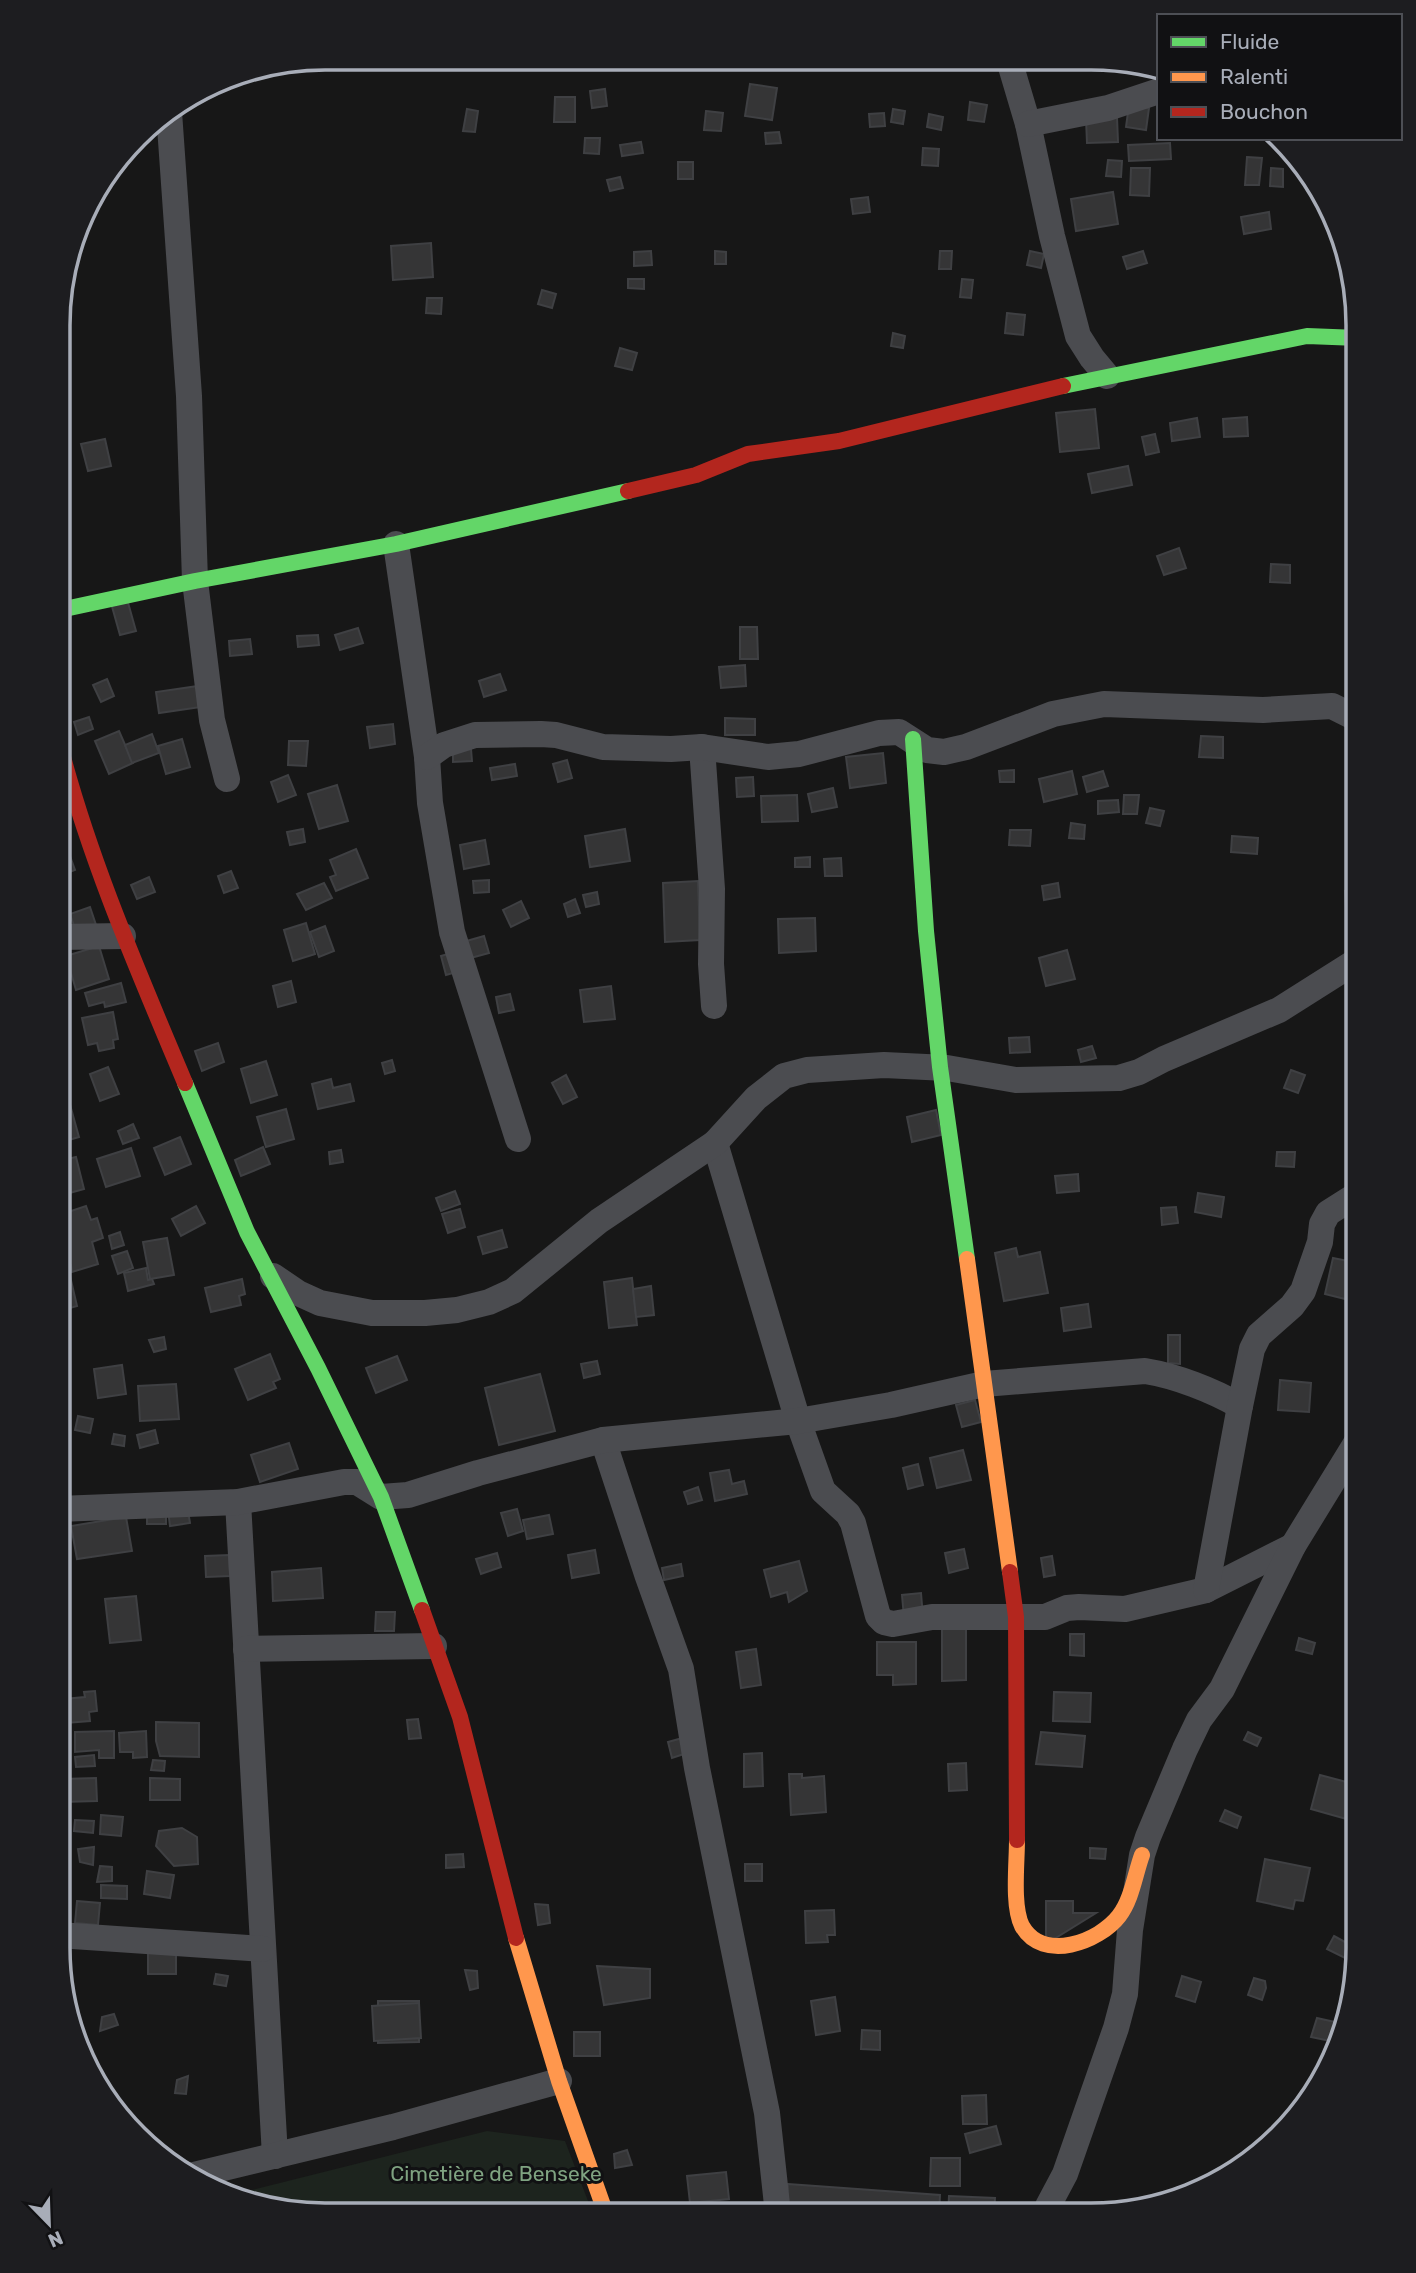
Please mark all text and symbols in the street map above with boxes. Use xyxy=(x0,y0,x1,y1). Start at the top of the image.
legend xyxy=(1157,14,1402,140)
text: Fluide xyxy=(1220,29,1279,54)
text: Ralenti xyxy=(1220,64,1288,89)
text: Bouchon xyxy=(1220,99,1308,124)
park label: Cimetière de Benseke xyxy=(390,2161,602,2186)
north arrow xyxy=(14,2189,84,2259)
text: N xyxy=(45,2226,66,2252)

